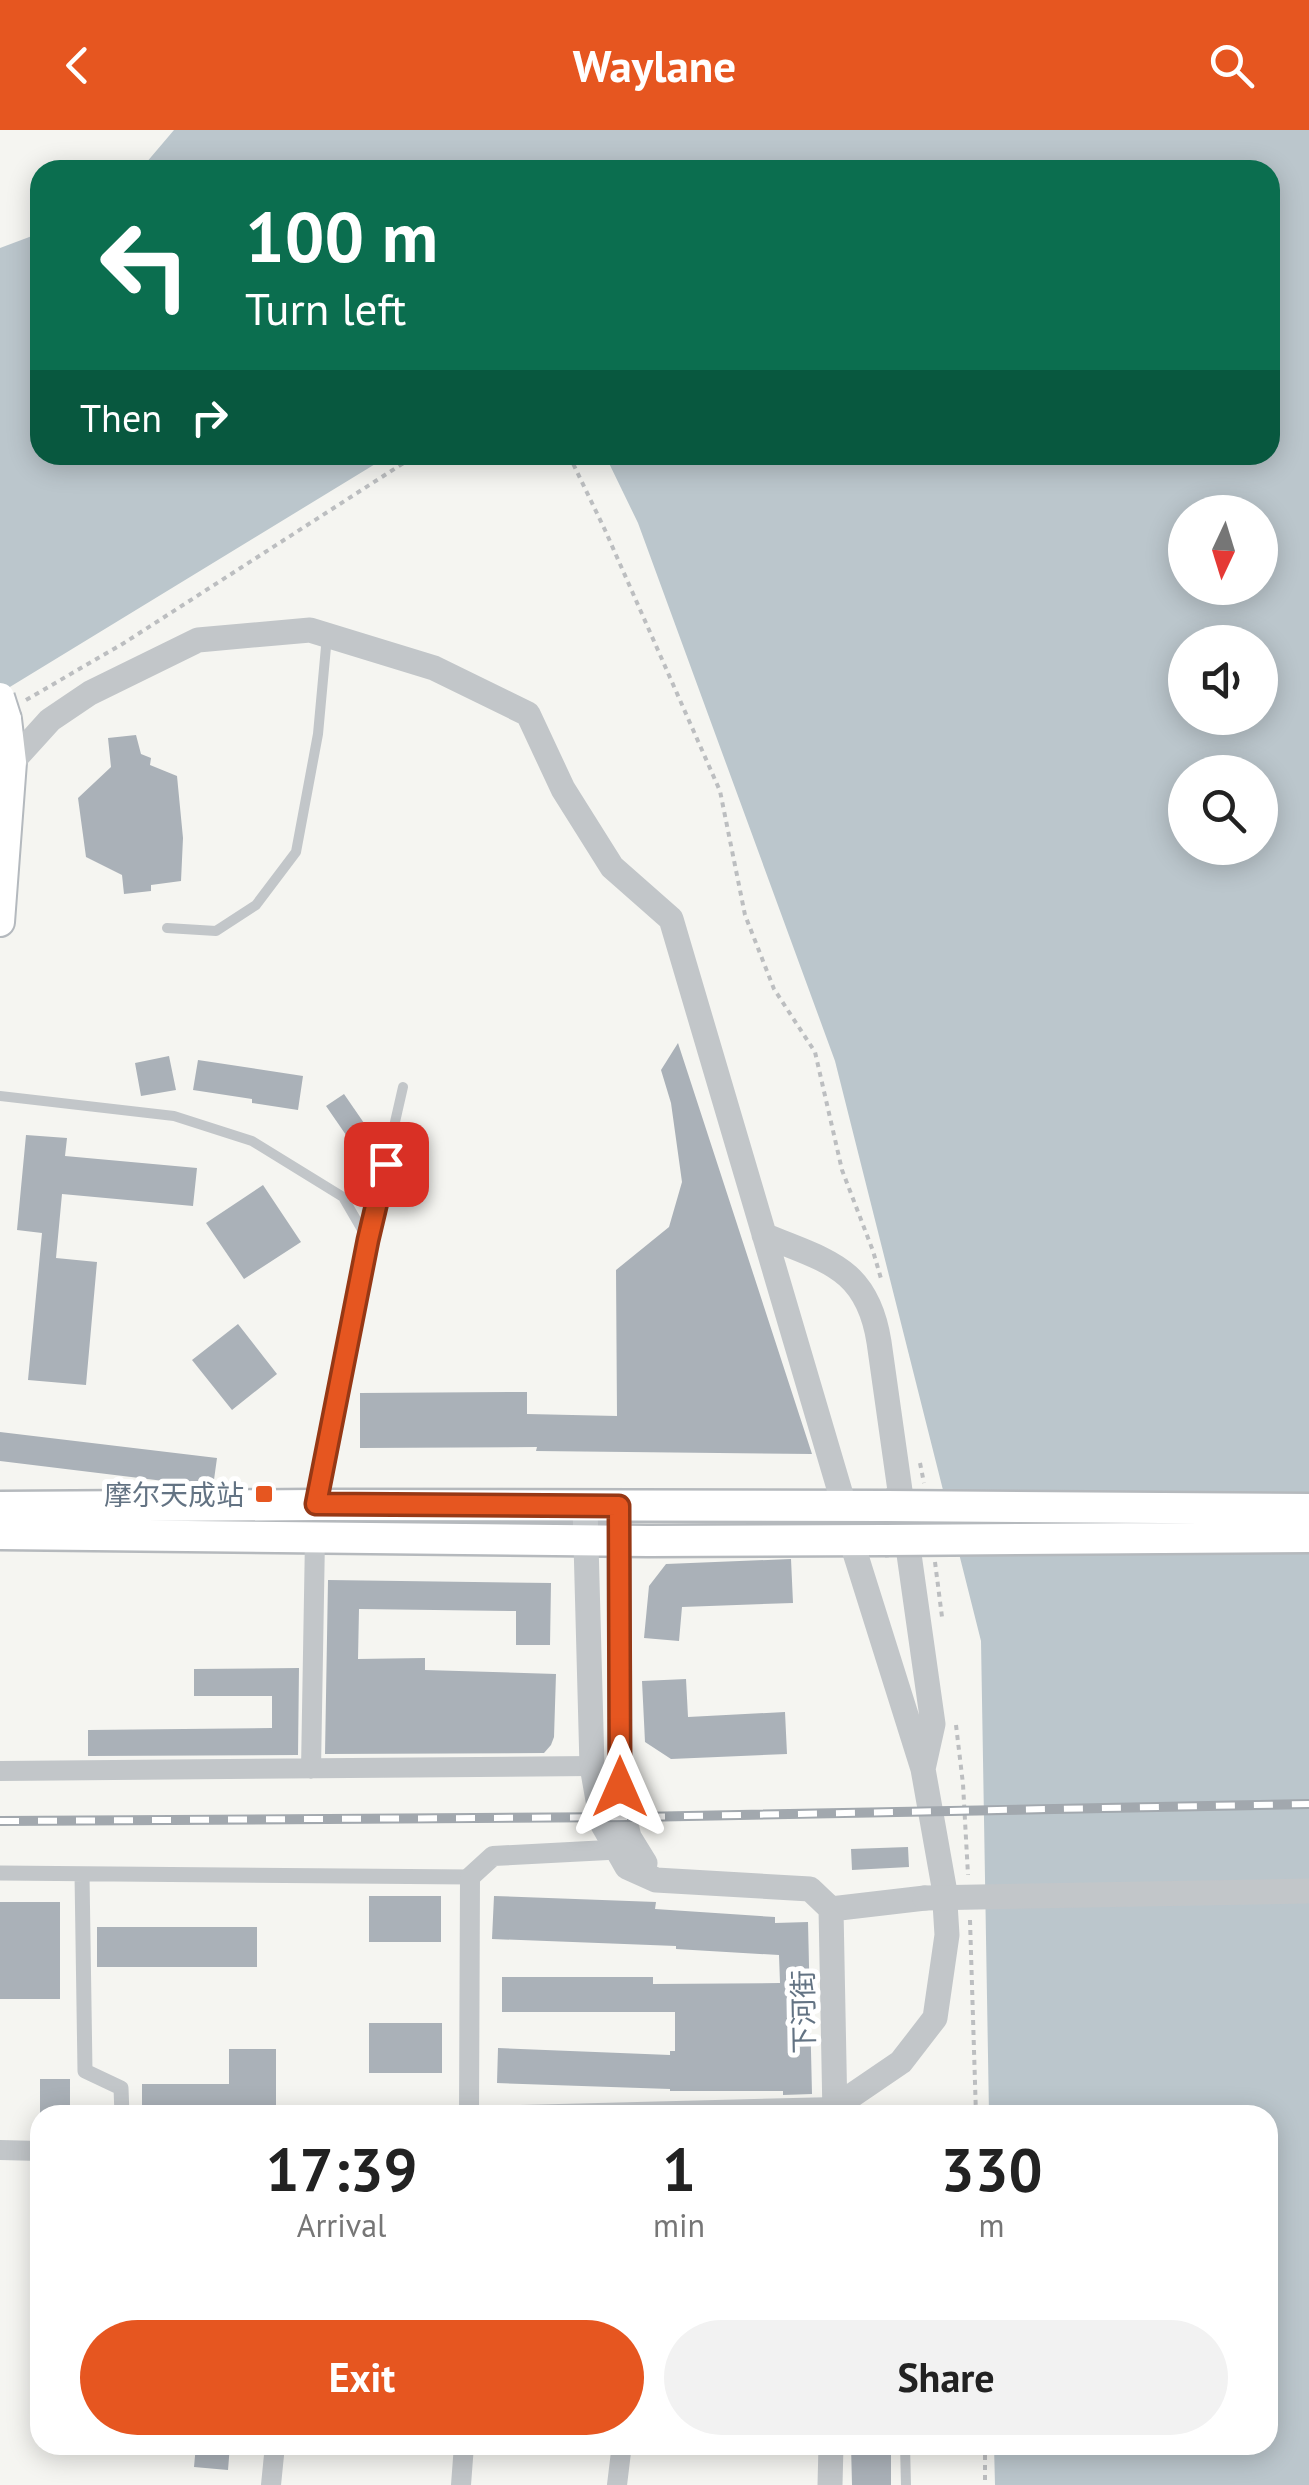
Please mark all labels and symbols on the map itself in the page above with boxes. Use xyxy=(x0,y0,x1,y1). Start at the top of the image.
north arrow xyxy=(1168,495,1278,605)
pin xyxy=(344,1122,429,1207)
place label: 摩尔天成站 xyxy=(104,1476,244,1513)
marker: 摩尔天成站 xyxy=(253,1483,275,1505)
position arrow xyxy=(568,1735,672,1839)
street label: 下河街 xyxy=(784,1970,822,2054)

